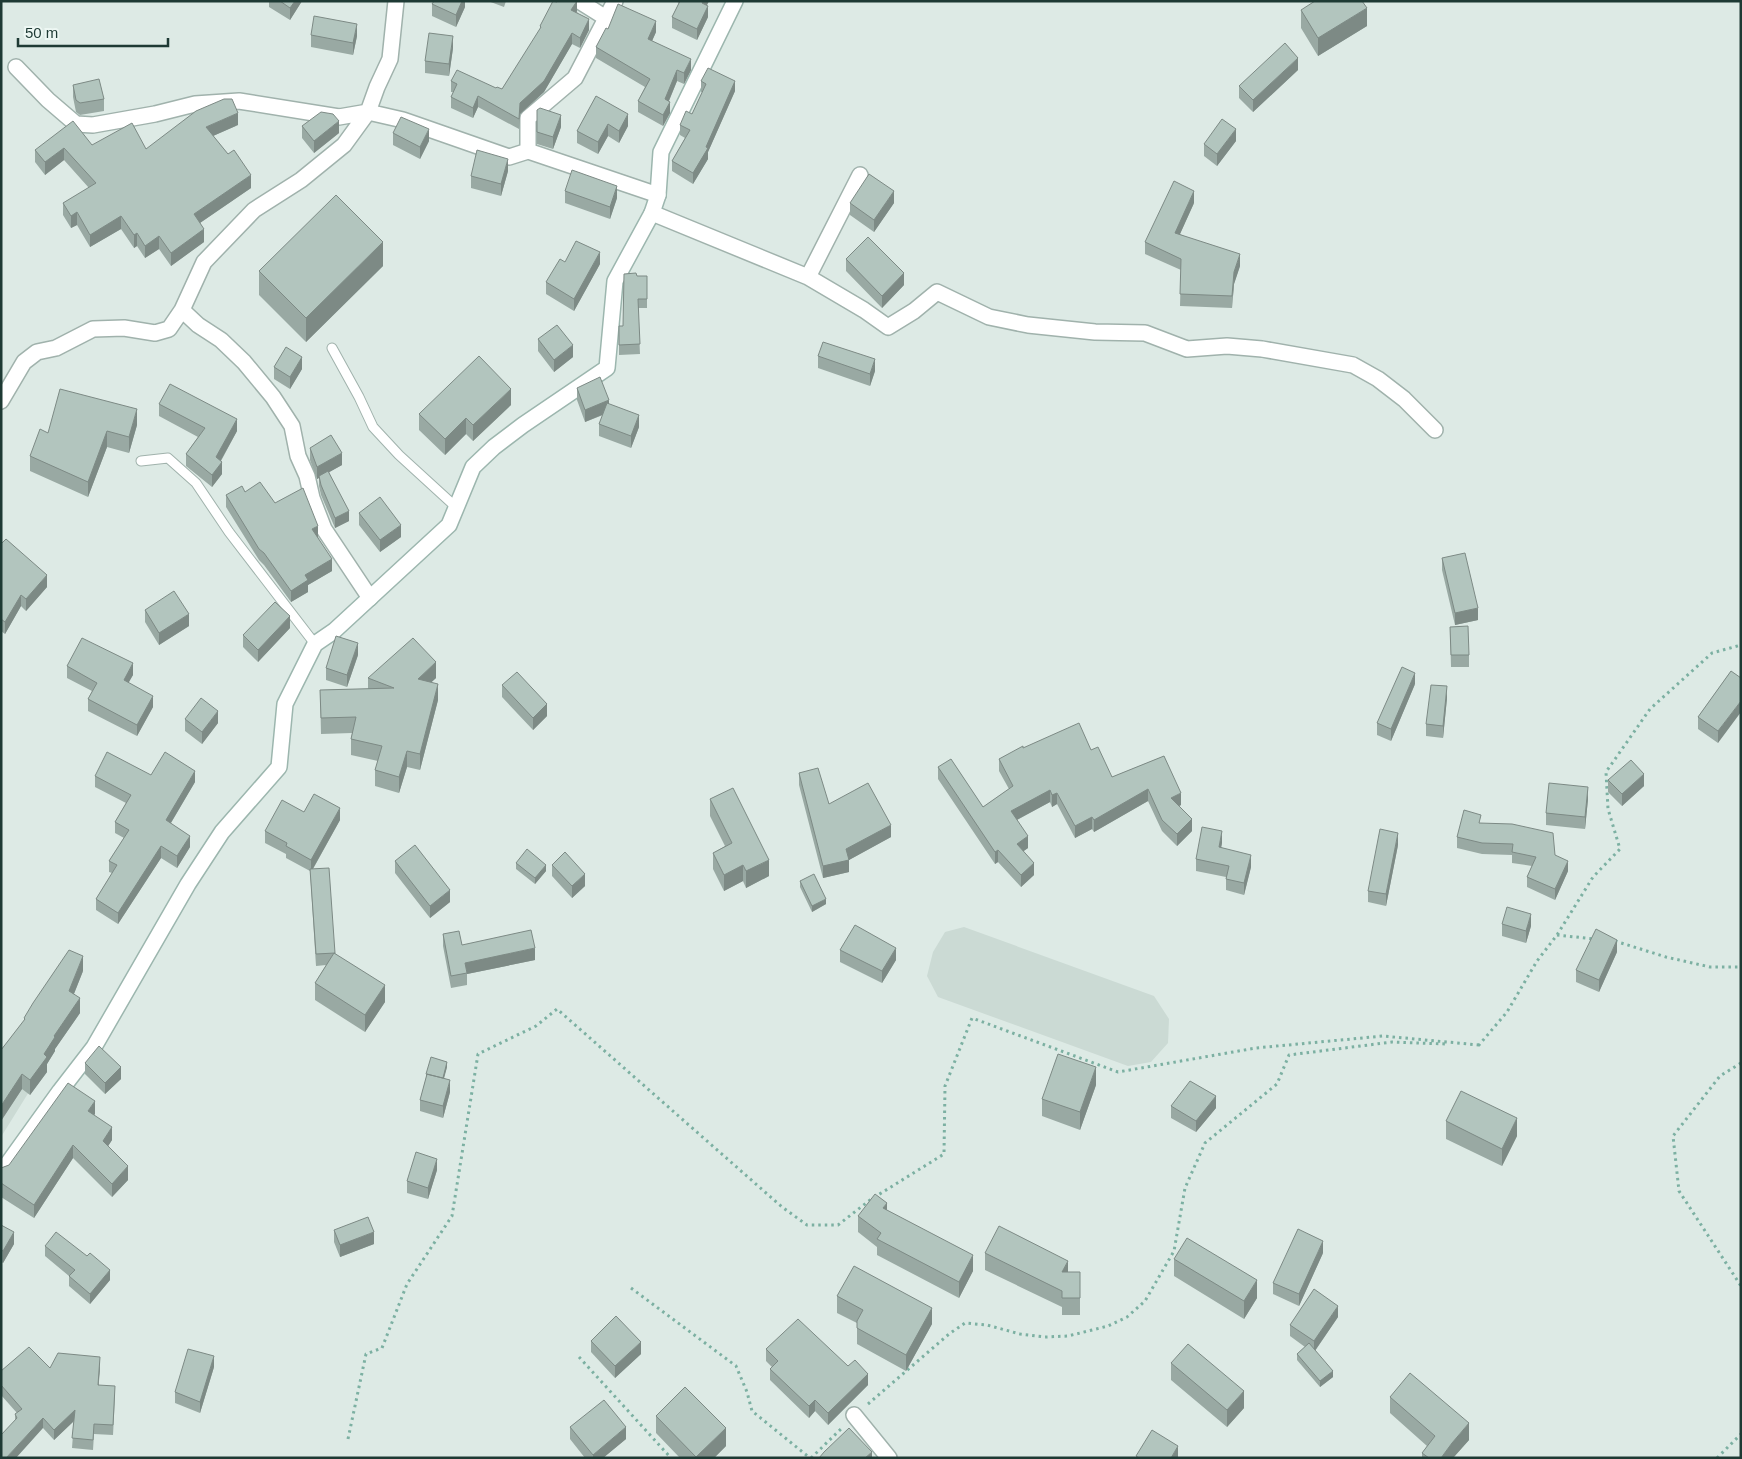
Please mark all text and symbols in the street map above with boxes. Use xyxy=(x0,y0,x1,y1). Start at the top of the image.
scale bar xyxy=(18,15,168,47)
text: 50 m xyxy=(25,24,58,41)

